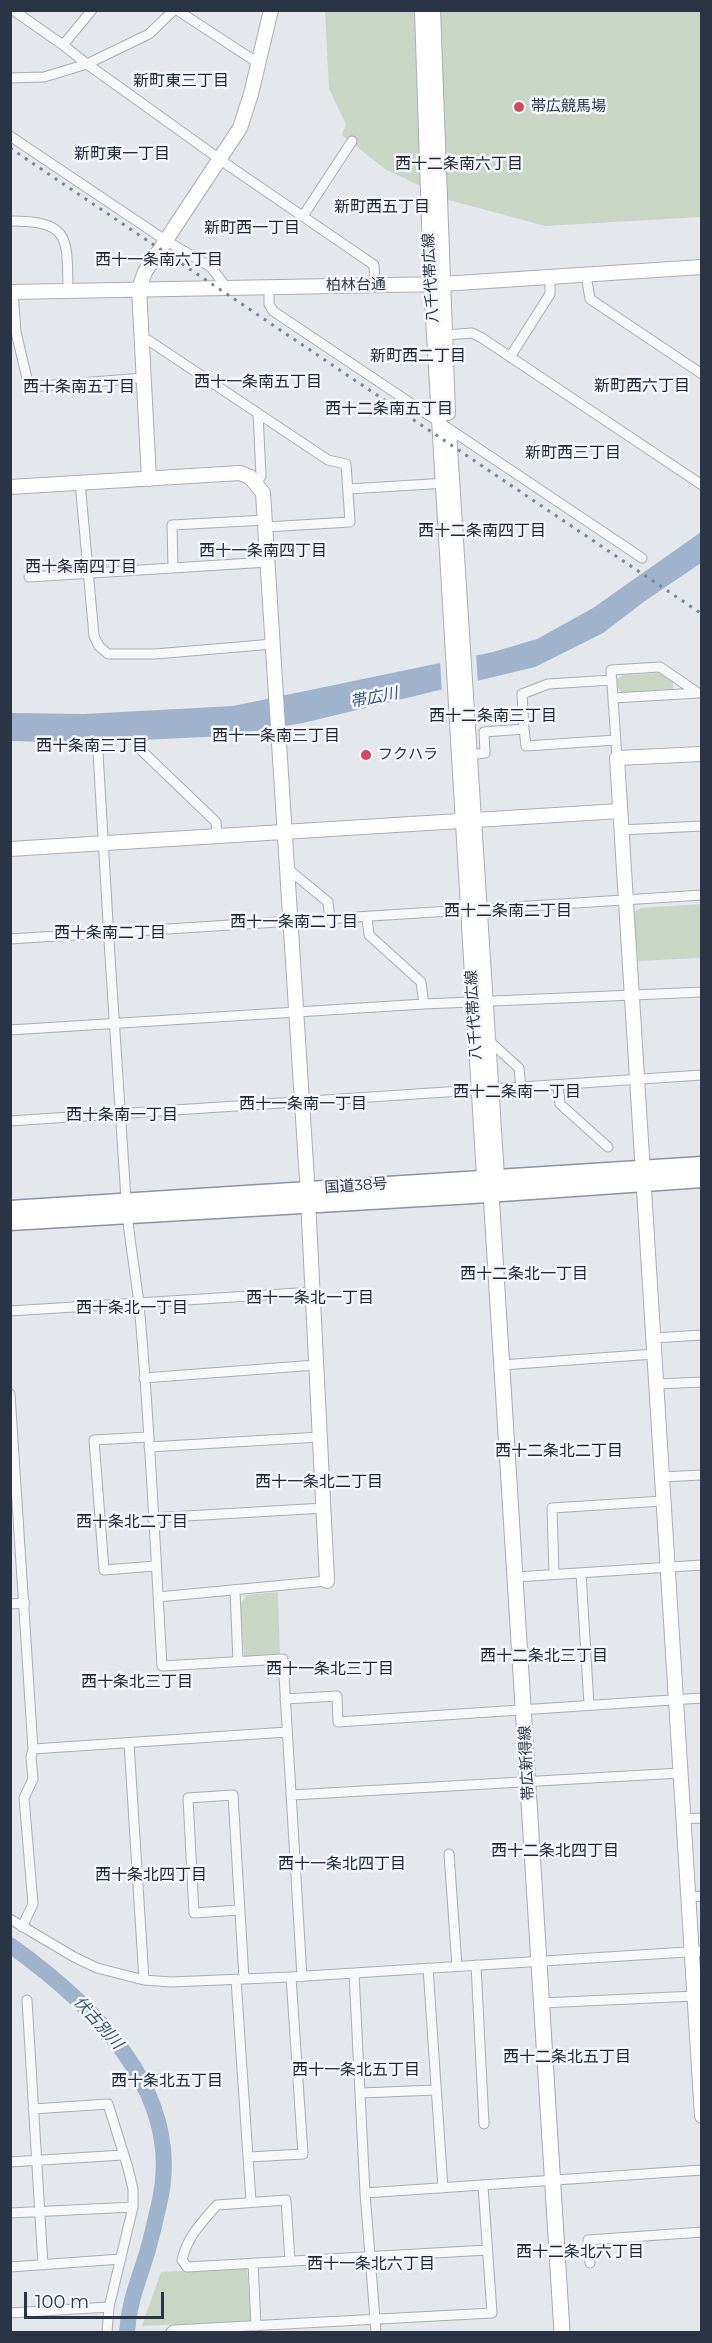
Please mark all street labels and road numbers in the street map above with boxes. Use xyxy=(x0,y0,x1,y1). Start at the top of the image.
street label: 八千代帯広線 xyxy=(420,233,442,323)
street label: 柏林台通 xyxy=(326,275,386,295)
street label: 八千代帯広線 xyxy=(463,970,485,1060)
street label: 国道38号 xyxy=(324,1175,388,1197)
street label: 帯広新得線 xyxy=(516,1725,538,1801)

